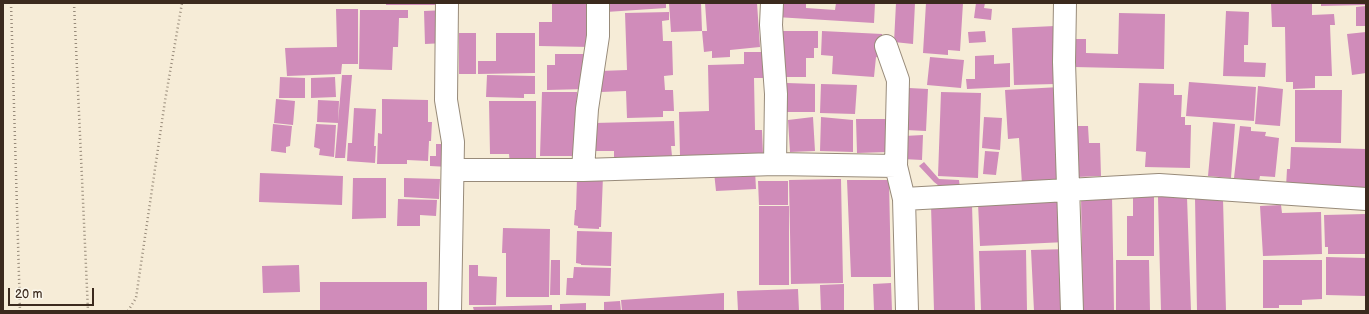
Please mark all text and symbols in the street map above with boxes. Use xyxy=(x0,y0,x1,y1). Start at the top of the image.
scale bar xyxy=(10,280,96,306)
text: 20 m xyxy=(15,287,42,302)

